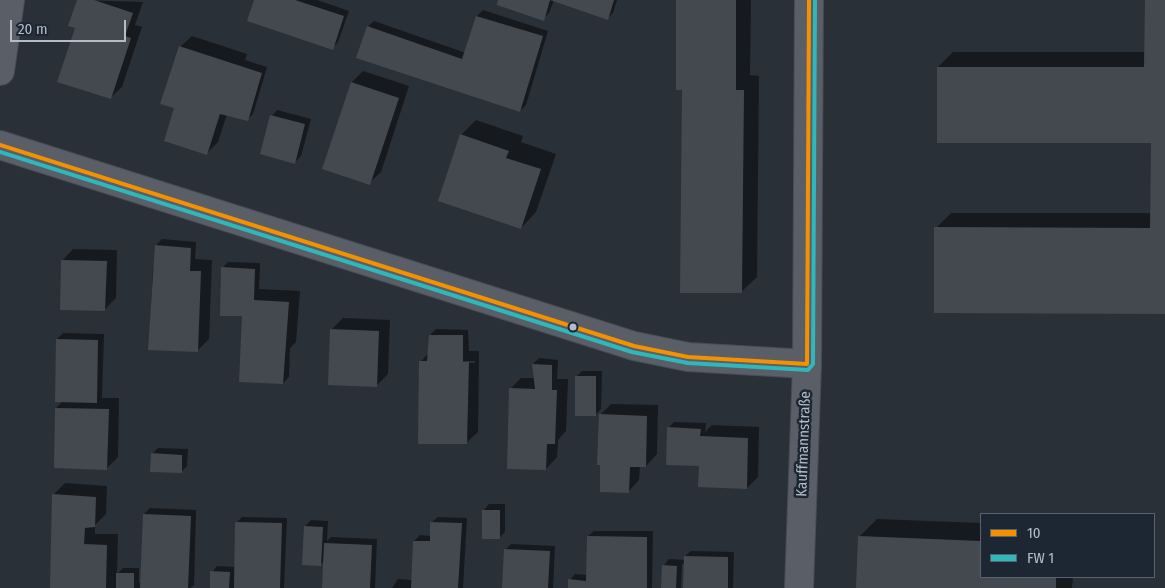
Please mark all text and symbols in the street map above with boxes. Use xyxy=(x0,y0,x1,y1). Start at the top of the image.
scale bar xyxy=(12,10,129,42)
text: 20 m xyxy=(18,20,48,38)
unlabelled marker xyxy=(568,322,578,332)
street label: Kauffmannstraße xyxy=(793,391,815,497)
legend xyxy=(980,513,1155,578)
text: 10 xyxy=(1027,524,1041,542)
text: FW 1 xyxy=(1027,549,1054,567)

